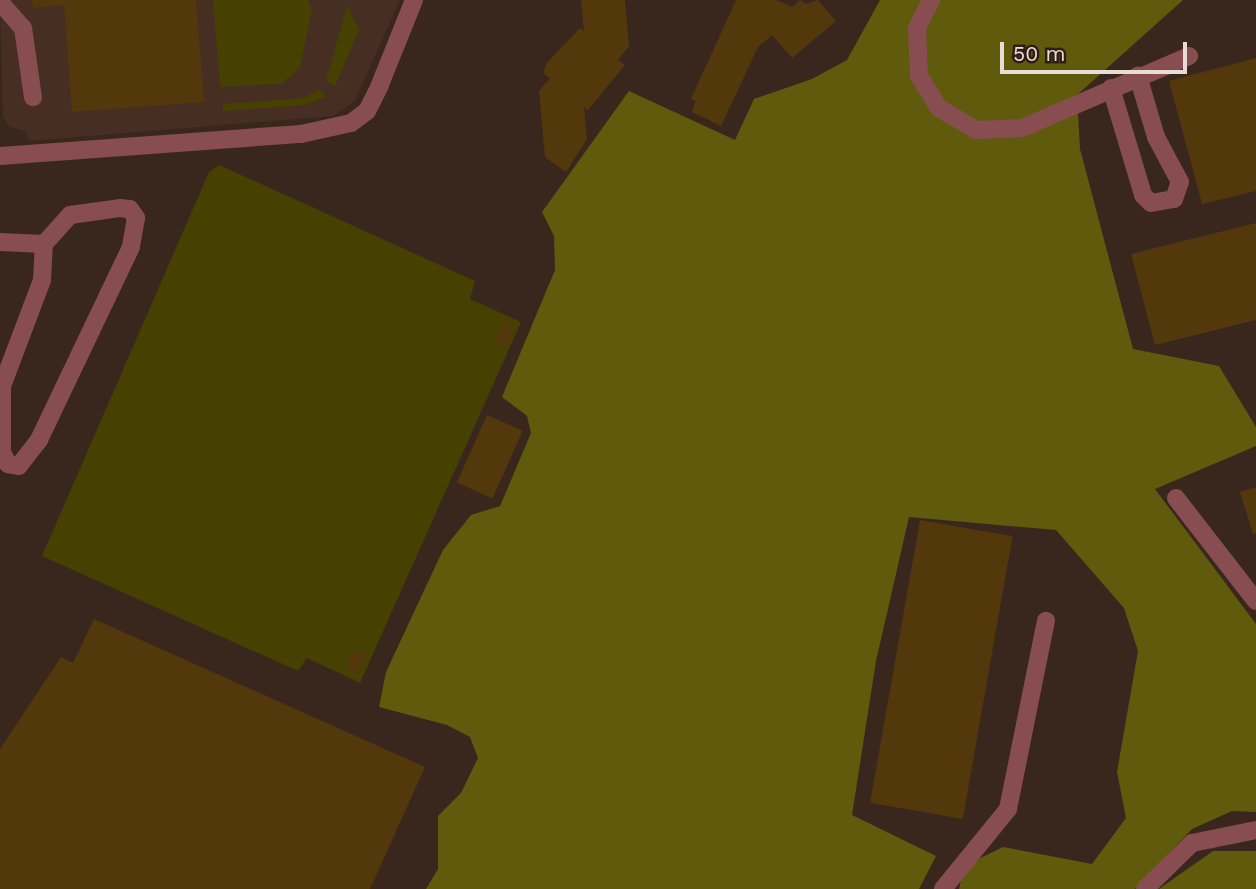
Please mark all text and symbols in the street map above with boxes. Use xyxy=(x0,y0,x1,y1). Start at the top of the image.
scale bar xyxy=(1004,28,1191,72)
text: 50 m xyxy=(1013,41,1065,66)

